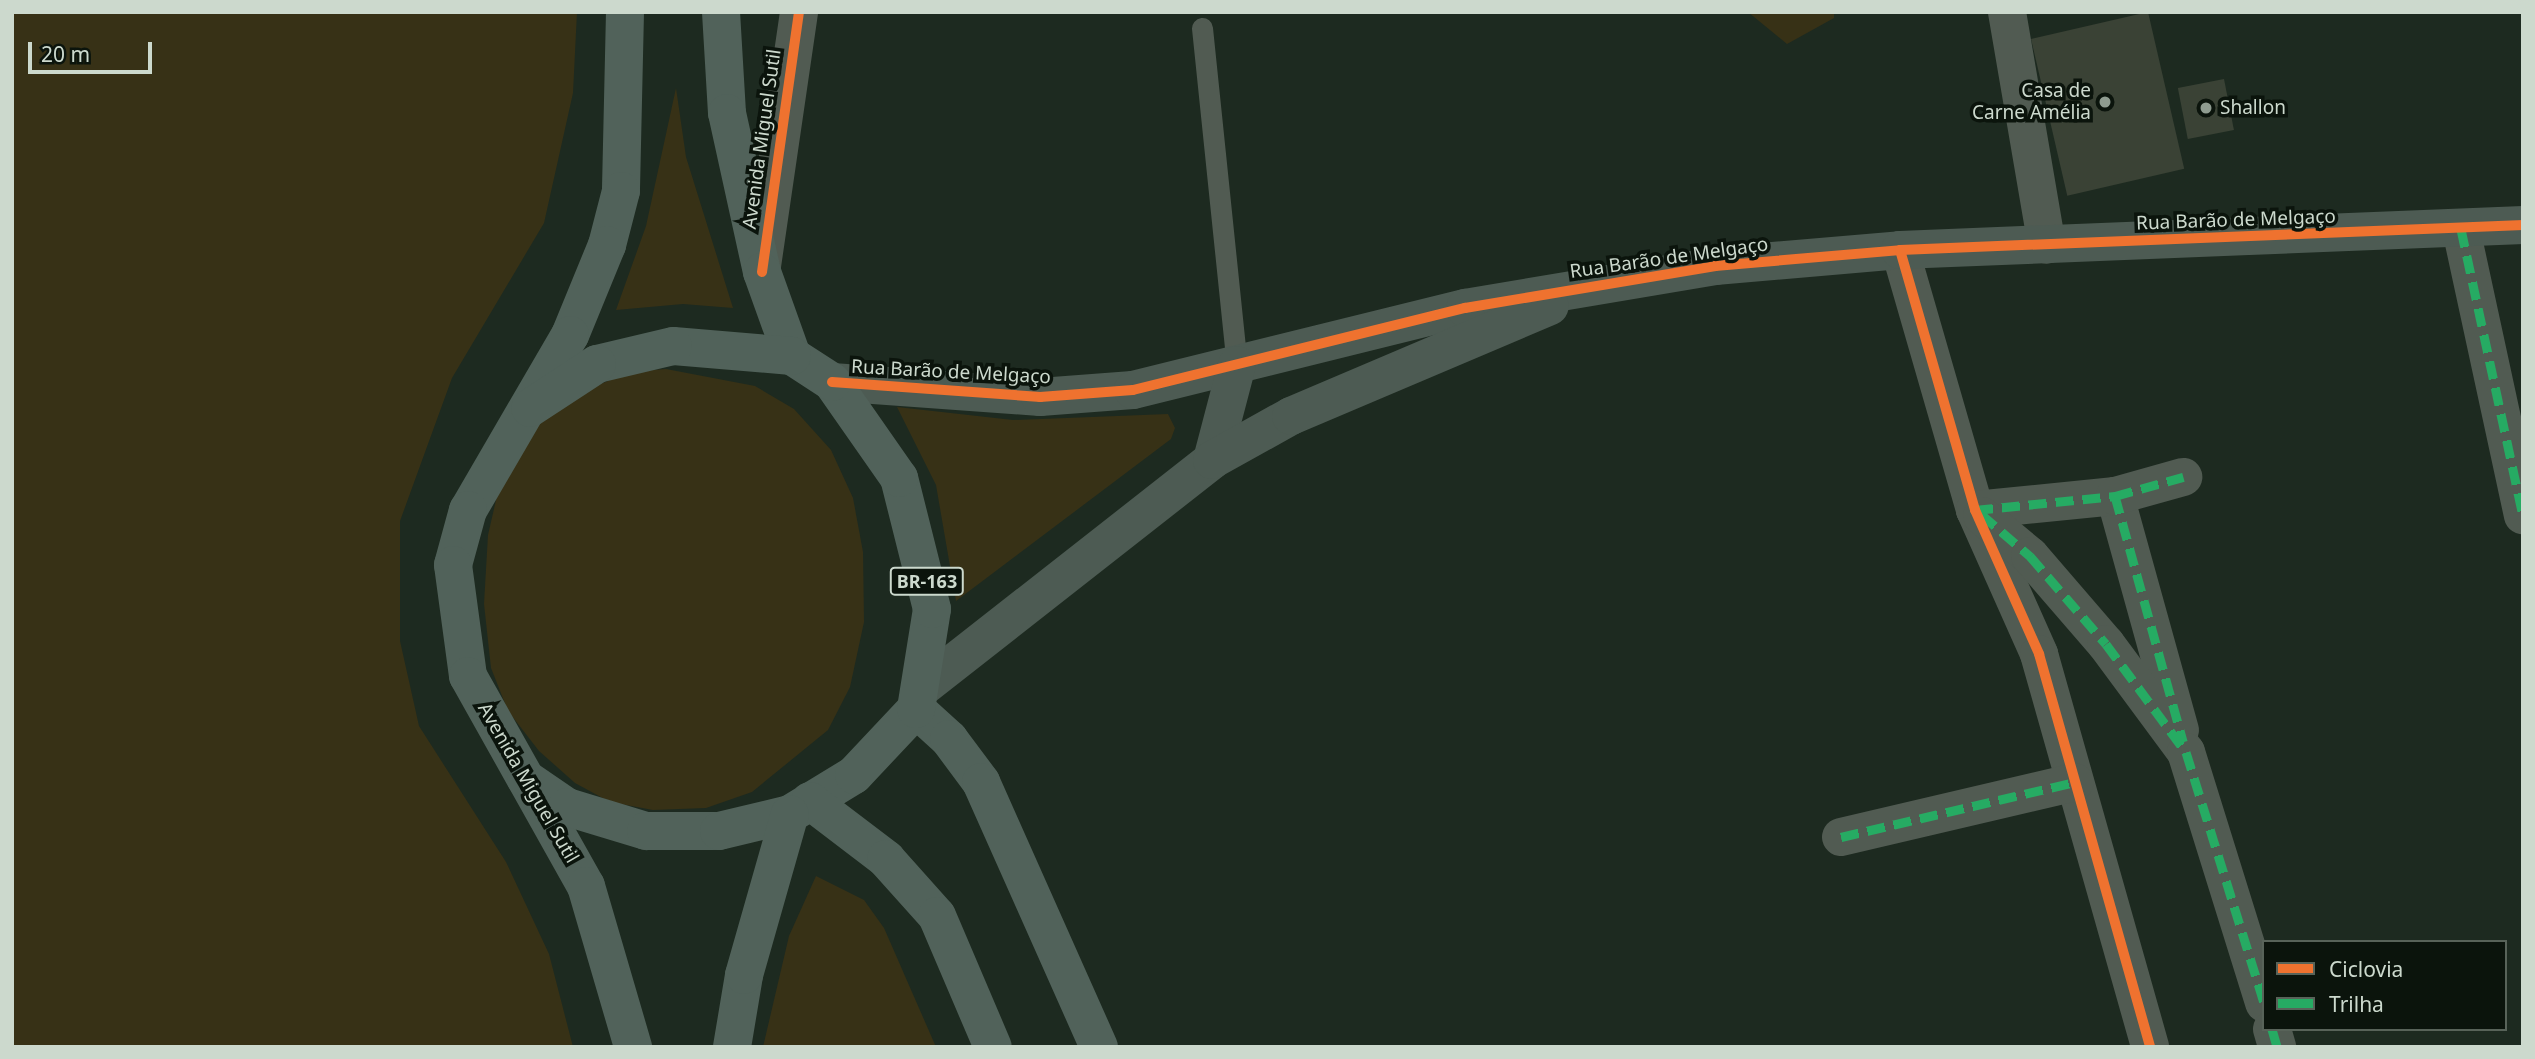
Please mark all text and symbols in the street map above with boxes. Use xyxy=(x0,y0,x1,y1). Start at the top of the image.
scale bar xyxy=(32,28,156,72)
text: 20 m xyxy=(41,40,90,68)
street label: Avenida Miguel Sutil xyxy=(738,48,786,230)
place label: Casa de Carne Amélia xyxy=(1972,80,2091,124)
marker: Casa de Carne Amélia xyxy=(2097,94,2113,110)
place label: Shallon xyxy=(2220,97,2286,119)
marker: Shallon xyxy=(2198,100,2214,116)
street label: Rua Barão de Melgaço xyxy=(2136,205,2336,235)
street label: Rua Barão de Melgaço xyxy=(1568,233,1770,283)
street label: Rua Barão de Melgaço xyxy=(851,355,1051,389)
road number: BR-163 xyxy=(888,566,965,596)
street label: Avenida Miguel Sutil xyxy=(473,699,583,867)
legend xyxy=(2262,940,2507,1031)
text: Ciclovia xyxy=(2329,955,2403,983)
text: Trilha xyxy=(2329,990,2384,1018)

